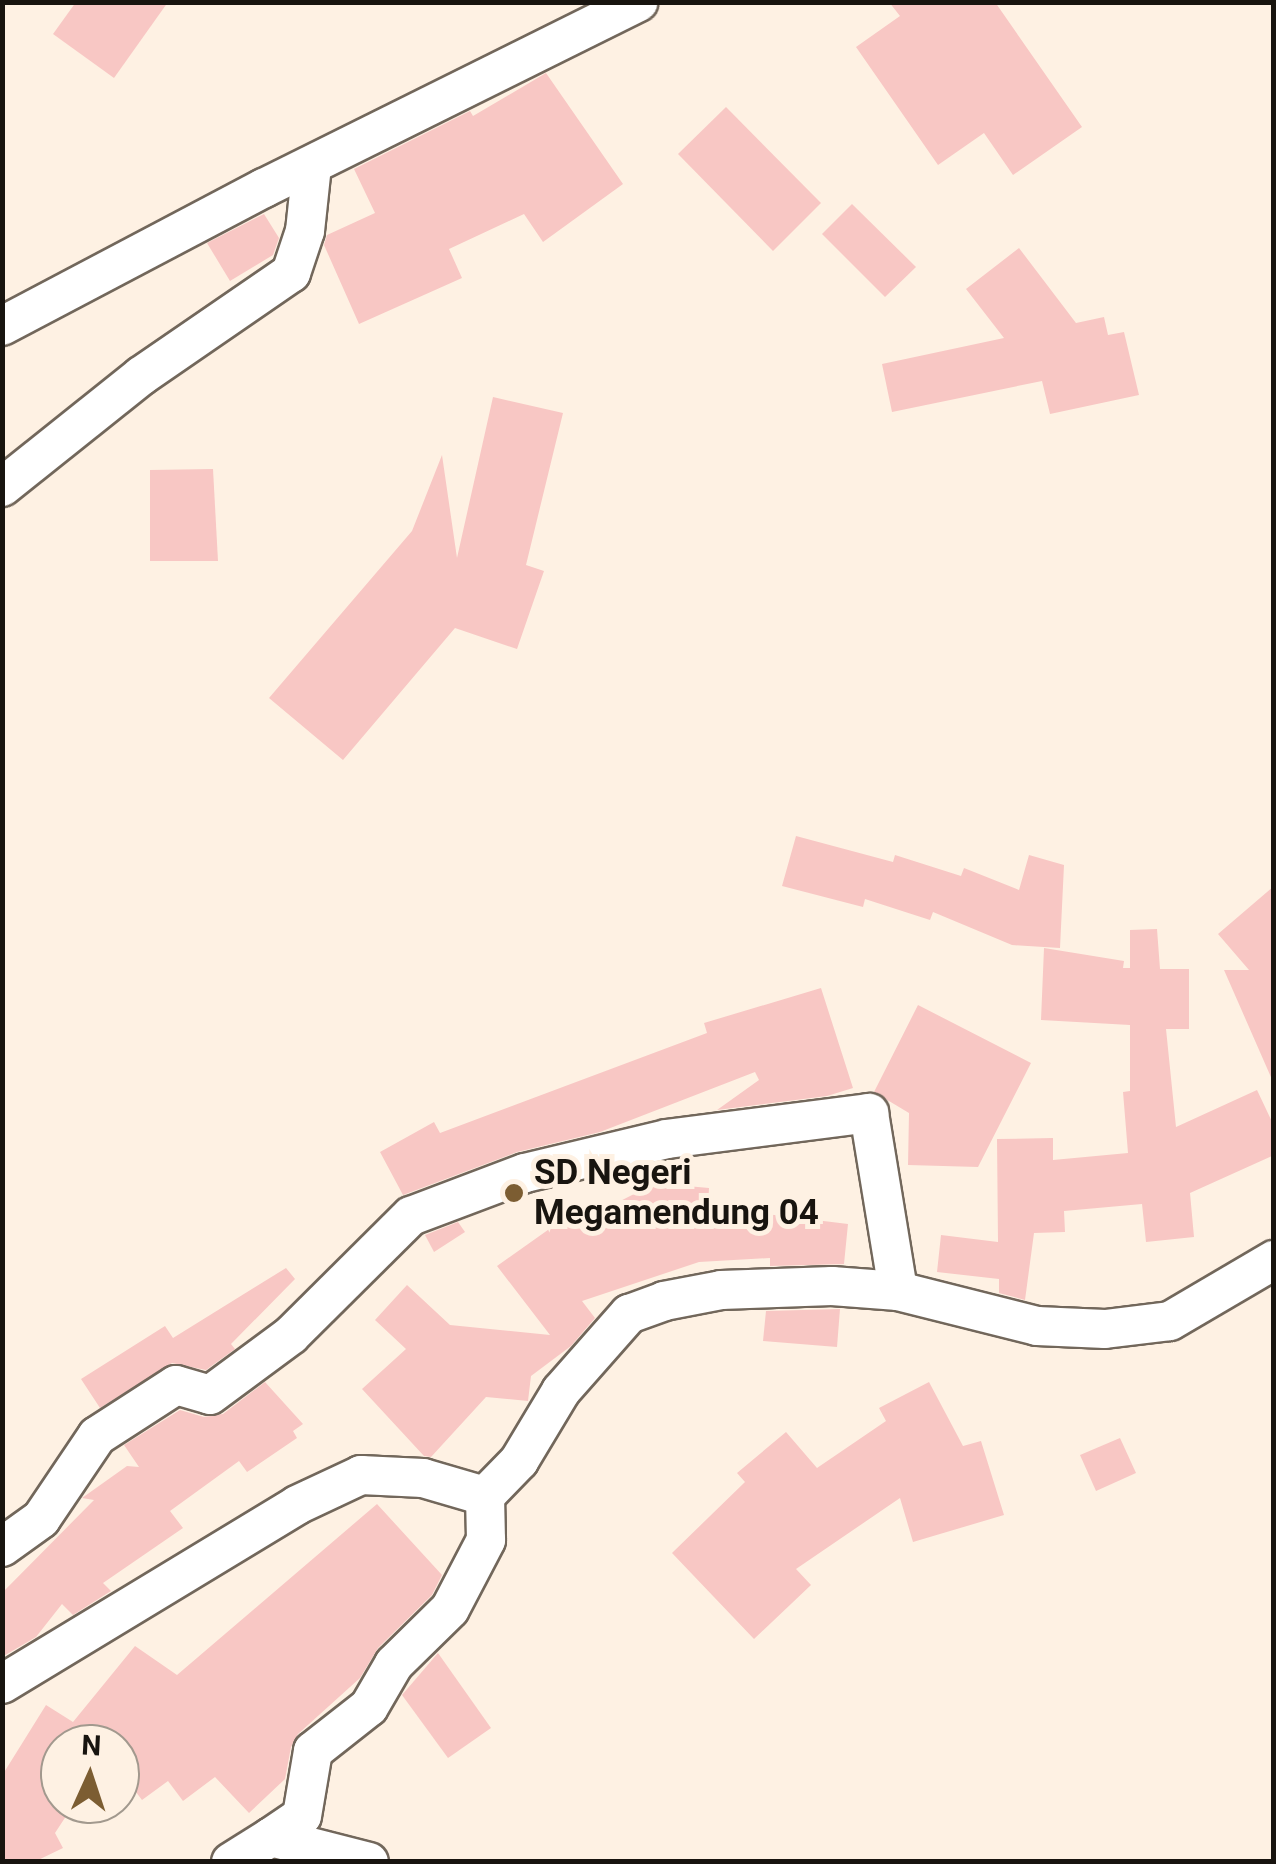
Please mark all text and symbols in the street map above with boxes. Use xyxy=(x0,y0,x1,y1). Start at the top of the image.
place label: SD Negeri Megamendung 04 xyxy=(534,1152,819,1234)
marker: SD Negeri Megamendung 04 xyxy=(503,1182,525,1204)
north arrow xyxy=(40,1724,140,1824)
text: N xyxy=(81,1729,102,1763)

